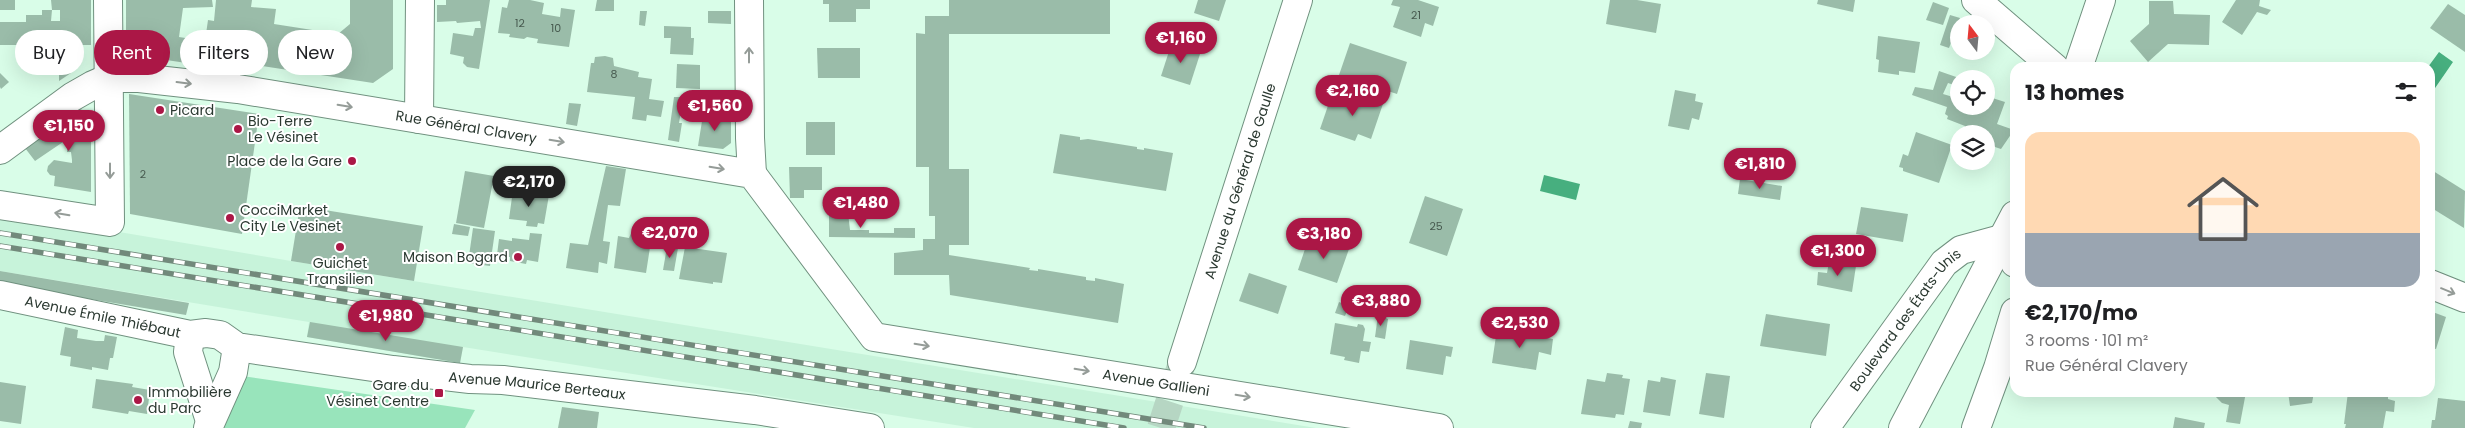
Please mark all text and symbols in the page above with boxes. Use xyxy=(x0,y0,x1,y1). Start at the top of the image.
house number: 21 xyxy=(1411,7,1421,23)
house number: 12 xyxy=(515,15,525,31)
north arrow xyxy=(1950,15,1995,60)
map controls xyxy=(1950,15,1995,170)
house number: 10 xyxy=(551,20,561,36)
pin: €1,160 xyxy=(1140,22,1222,64)
text: €1,160 xyxy=(1156,26,1206,49)
chip: Buy xyxy=(15,30,84,75)
chip: Rent xyxy=(94,30,170,75)
chip: Filters xyxy=(180,30,268,75)
chip: New xyxy=(278,30,352,75)
one-way arrow xyxy=(744,48,754,64)
house number: 8 xyxy=(611,66,618,82)
button: locate xyxy=(1950,70,1995,115)
pin: €2,160 xyxy=(1312,74,1394,117)
one-way arrow xyxy=(176,78,192,88)
text: 13 homes xyxy=(2025,78,2124,107)
icon: filters xyxy=(2392,78,2420,106)
text: €2,160 xyxy=(1326,79,1380,102)
street label: Avenue du Général de Gaulle xyxy=(1199,80,1281,282)
pin: €1,560 xyxy=(674,90,756,132)
text: €1,560 xyxy=(688,94,742,117)
place label: Picard xyxy=(170,100,214,120)
one-way arrow xyxy=(336,102,352,112)
marker: Picard xyxy=(154,104,166,116)
street label: Rue Général Clavery xyxy=(394,105,538,148)
pin: €1,150 xyxy=(28,110,110,152)
place label: Bio-Terre Le Vésinet xyxy=(248,111,318,147)
text: €1,150 xyxy=(44,114,94,137)
marker: Bio-Terre Le Vésinet xyxy=(232,123,244,135)
button: layers xyxy=(1950,125,1995,170)
one-way arrow xyxy=(548,137,564,147)
pin: €1,810 xyxy=(1719,148,1801,190)
place label: Place de la Gare xyxy=(227,151,342,171)
text: €1,810 xyxy=(1735,152,1785,175)
marker: Place de la Gare xyxy=(346,155,358,167)
one-way arrow xyxy=(105,163,114,179)
one-way arrow xyxy=(709,164,725,174)
icon: home xyxy=(2178,164,2268,254)
house number: 2 xyxy=(140,166,146,182)
pin: €2,170 xyxy=(488,166,570,208)
text: €2,170 xyxy=(503,170,555,193)
pin: €1,480 xyxy=(820,186,902,229)
text: €1,480 xyxy=(834,191,888,214)
place label: CocciMarket City Le Vesinet xyxy=(240,200,341,236)
one-way arrow xyxy=(54,209,70,219)
marker: CocciMarket City Le Vesinet xyxy=(224,212,236,224)
pin: €2,070 xyxy=(629,216,711,259)
pin: €3,180 xyxy=(1283,218,1365,260)
house number: 25 xyxy=(1429,218,1443,234)
text: €2,070 xyxy=(642,221,698,244)
text: €3,180 xyxy=(1297,222,1351,245)
pin: €1,300 xyxy=(1797,234,1879,277)
text: €1,300 xyxy=(1811,239,1865,262)
marker: Guichet Transilien xyxy=(334,241,346,253)
street label: Boulevard des États-Unis xyxy=(1845,244,1965,395)
place label: Maison Bogard xyxy=(403,247,508,267)
marker: Maison Bogard xyxy=(512,251,524,263)
place label: Guichet Transilien xyxy=(307,253,373,289)
pin: €3,880 xyxy=(1340,284,1422,327)
one-way arrow xyxy=(2439,287,2455,296)
text: €3,880 xyxy=(1352,289,1410,312)
street label: Avenue Émile Thiébaut xyxy=(23,290,183,343)
text: €2,170/mo xyxy=(2025,298,2138,327)
pin: €1,980 xyxy=(345,300,427,342)
text: €1,980 xyxy=(359,304,413,327)
pin: €2,530 xyxy=(1479,306,1561,349)
text: €2,530 xyxy=(1492,311,1548,334)
text: 3 rooms · 101 m² xyxy=(2025,329,2148,352)
one-way arrow xyxy=(913,340,929,350)
text: Rue Général Clavery xyxy=(2025,354,2188,377)
street label: Avenue Gallieni xyxy=(1101,364,1211,401)
one-way arrow xyxy=(1074,366,1090,376)
street label: Avenue Maurice Berteaux xyxy=(448,367,627,405)
place label: Gare du Vésinet Centre xyxy=(326,375,429,411)
place label: Immobilière du Parc xyxy=(148,382,232,418)
marker: Gare du Vésinet Centre xyxy=(433,387,445,399)
one-way arrow xyxy=(1234,392,1250,402)
marker: Immobilière du Parc xyxy=(132,394,144,406)

